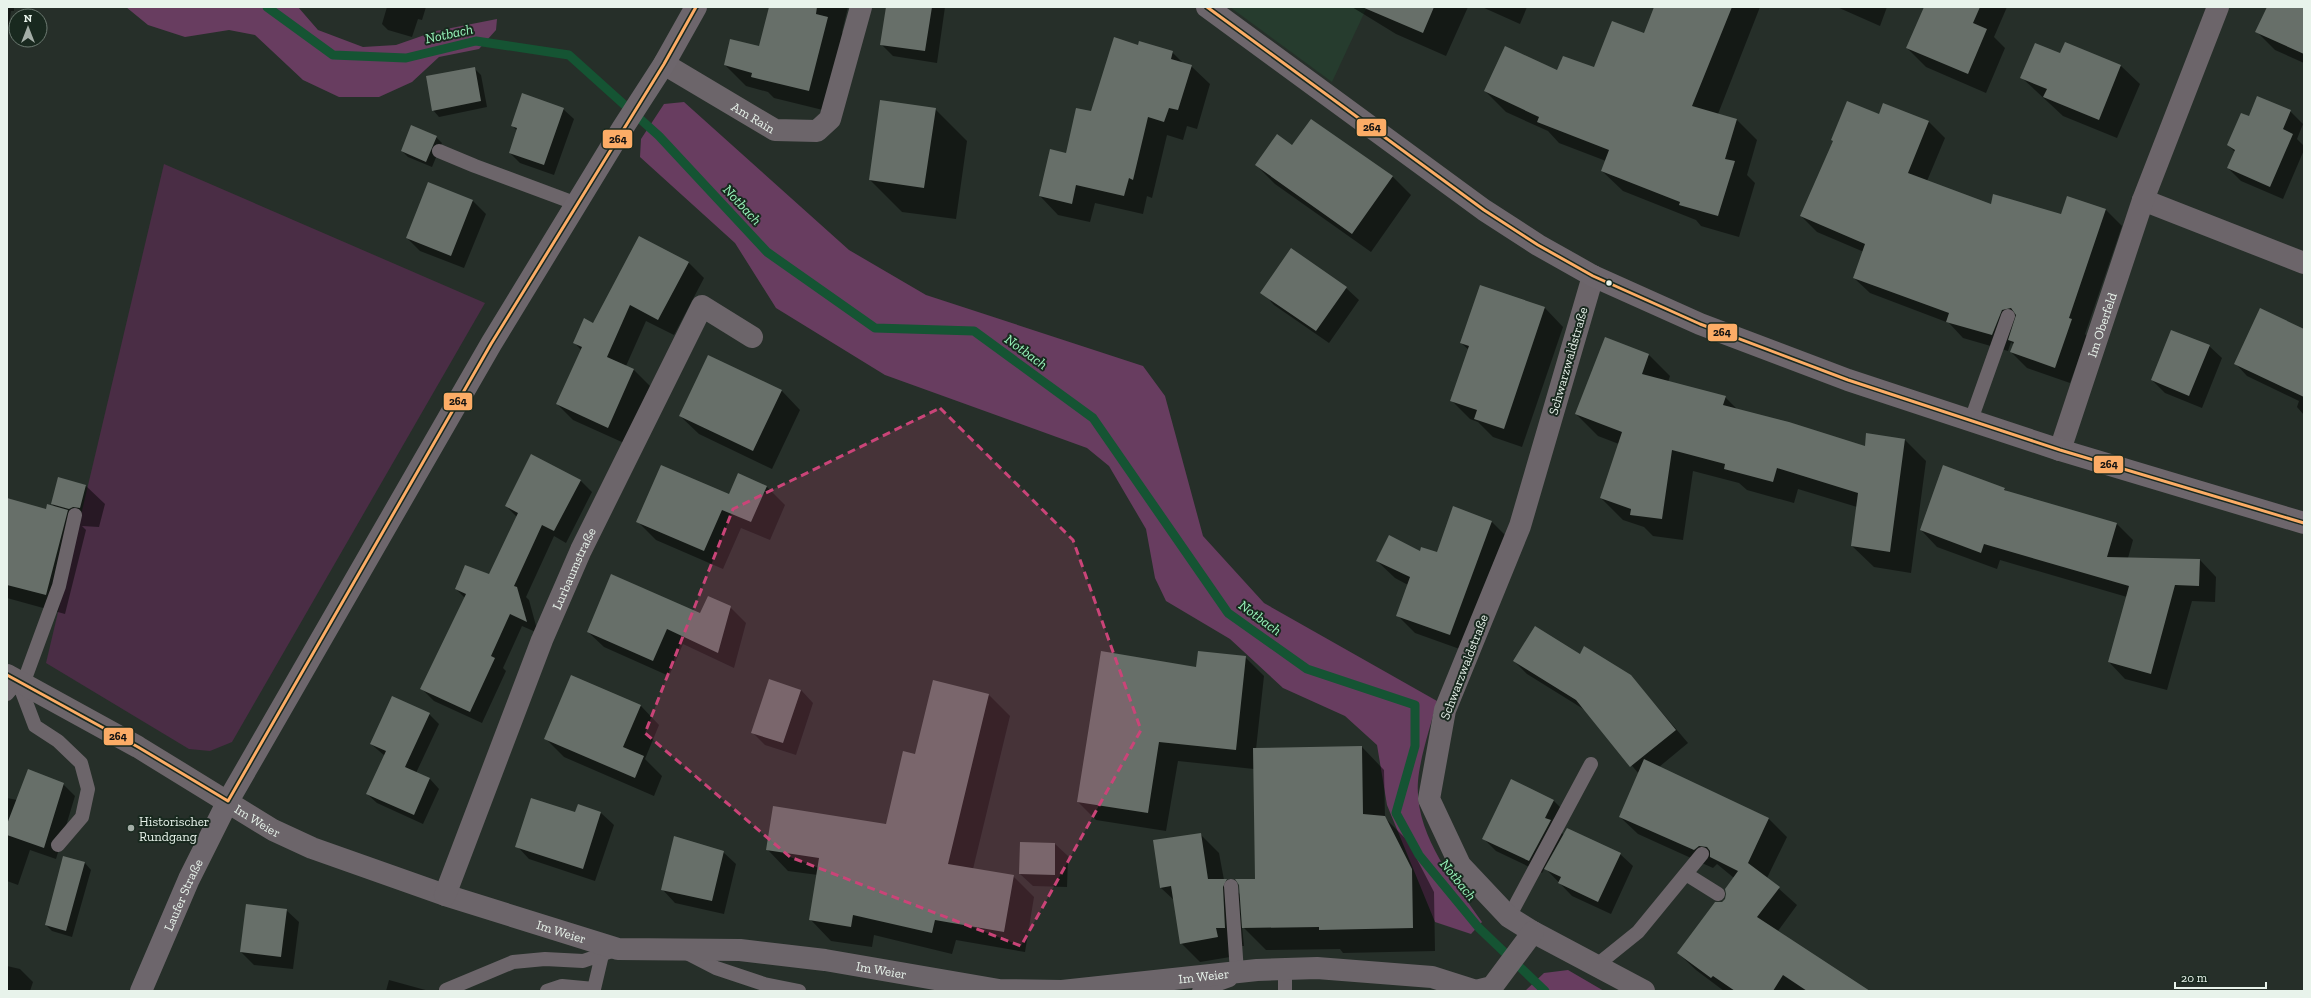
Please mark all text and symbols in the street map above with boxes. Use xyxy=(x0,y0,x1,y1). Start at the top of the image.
north arrow xyxy=(8,8,48,48)
text: N xyxy=(24,12,33,25)
water label: Notbach xyxy=(423,21,475,47)
street label: Am Rain xyxy=(729,98,778,136)
line badge: 264 xyxy=(1356,118,1387,137)
text: 264 xyxy=(1363,121,1382,134)
line badge: 264 xyxy=(602,129,633,149)
text: 264 xyxy=(609,133,628,146)
water label: Notbach xyxy=(719,181,765,229)
unlabelled marker xyxy=(1604,278,1614,288)
street label: Im Oberfeld xyxy=(2084,291,2119,359)
street label: Schwarzwaldstraße xyxy=(1545,305,1591,417)
line badge: 264 xyxy=(1707,323,1738,342)
text: 264 xyxy=(1713,326,1732,339)
water label: Notbach xyxy=(1001,331,1051,373)
line badge: 264 xyxy=(443,392,473,411)
text: 264 xyxy=(449,395,468,408)
line badge: 264 xyxy=(2093,455,2124,474)
text: 264 xyxy=(2100,458,2119,471)
street label: Lurbaumstraße xyxy=(549,525,599,612)
water label: Notbach xyxy=(1235,597,1285,639)
street label: Schwarzwaldstraße xyxy=(1437,612,1491,722)
line badge: 264 xyxy=(103,727,134,746)
text: 264 xyxy=(109,730,128,743)
street label: Im Weier xyxy=(232,801,283,840)
place label: Historischer Rundgang xyxy=(139,814,209,844)
marker: Historischer Rundgang xyxy=(126,823,136,833)
street label: Laufer Straße xyxy=(160,856,205,933)
water label: Notbach xyxy=(1436,856,1480,904)
street label: Im Weier xyxy=(535,917,588,946)
street label: Im Weier xyxy=(855,958,908,981)
scale bar xyxy=(2175,964,2266,990)
street label: Im Weier xyxy=(1178,966,1230,986)
text: 20 m xyxy=(2181,971,2208,985)

